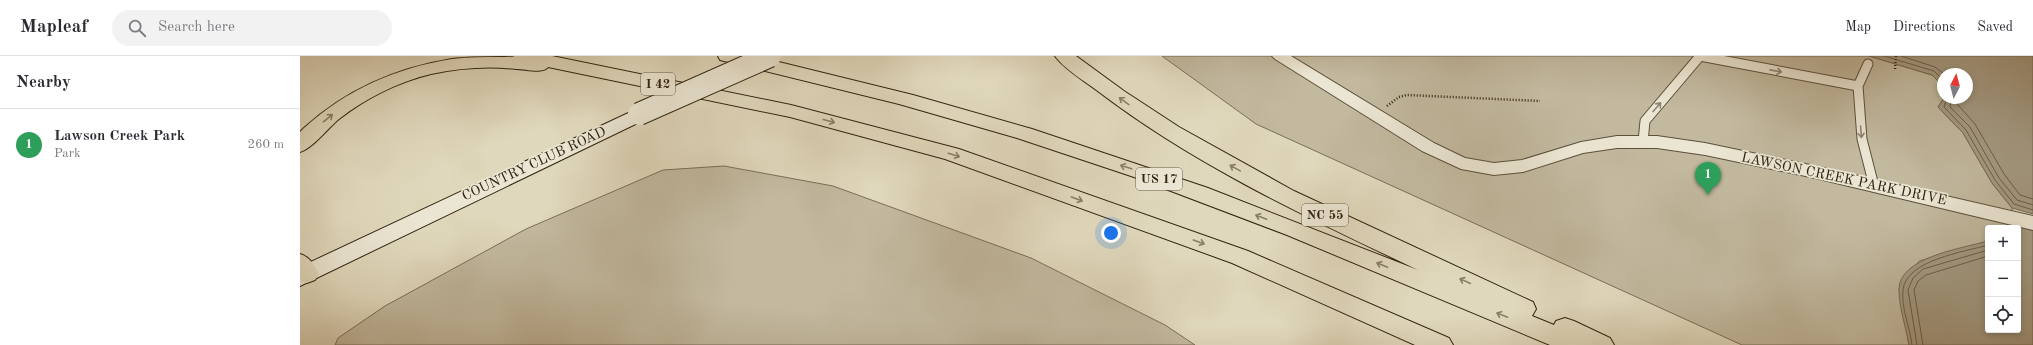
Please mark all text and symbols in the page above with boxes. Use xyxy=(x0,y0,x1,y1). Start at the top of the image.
search box xyxy=(112,10,392,46)
icon: search xyxy=(126,17,148,39)
text: Mapleaf xyxy=(20,18,88,37)
text: Search here xyxy=(158,20,235,35)
text: Map xyxy=(1845,20,1871,34)
text: Directions xyxy=(1893,20,1955,34)
text: Saved xyxy=(1977,20,2013,34)
one-way arrow xyxy=(1769,67,1782,75)
north arrow xyxy=(1937,68,1973,104)
road number: I 42 xyxy=(641,73,675,95)
text: Nearby xyxy=(16,74,71,91)
one-way arrow xyxy=(1118,97,1129,105)
one-way arrow xyxy=(1652,102,1661,112)
one-way arrow xyxy=(322,114,333,123)
one-way arrow xyxy=(822,118,835,125)
street label: COUNTRY CLUB ROAD xyxy=(460,124,608,204)
one-way arrow xyxy=(1858,125,1865,138)
text: Lawson Creek Park xyxy=(54,129,185,144)
text: 1 xyxy=(25,138,33,151)
text: 260 m xyxy=(247,138,284,151)
text: Park xyxy=(54,147,81,160)
street label: LAWSON CREEK PARK DRIVE xyxy=(1740,150,1948,208)
one-way arrow xyxy=(948,152,960,160)
pin: 1 xyxy=(1695,162,1721,195)
one-way arrow xyxy=(1120,163,1132,171)
one-way arrow xyxy=(1229,164,1241,172)
road number: US 17 xyxy=(1136,168,1182,190)
one-way arrow xyxy=(1070,195,1082,203)
road number: NC 55 xyxy=(1302,204,1348,226)
one-way arrow xyxy=(1256,212,1268,220)
your location xyxy=(1101,223,1121,243)
map controls xyxy=(1985,225,2021,333)
button: + xyxy=(1985,225,2021,261)
one-way arrow xyxy=(1193,239,1205,247)
one-way arrow xyxy=(1376,261,1388,268)
button: − xyxy=(1985,261,2021,297)
one-way arrow xyxy=(1459,277,1471,284)
button: locate xyxy=(1985,297,2021,333)
one-way arrow xyxy=(1497,310,1509,318)

